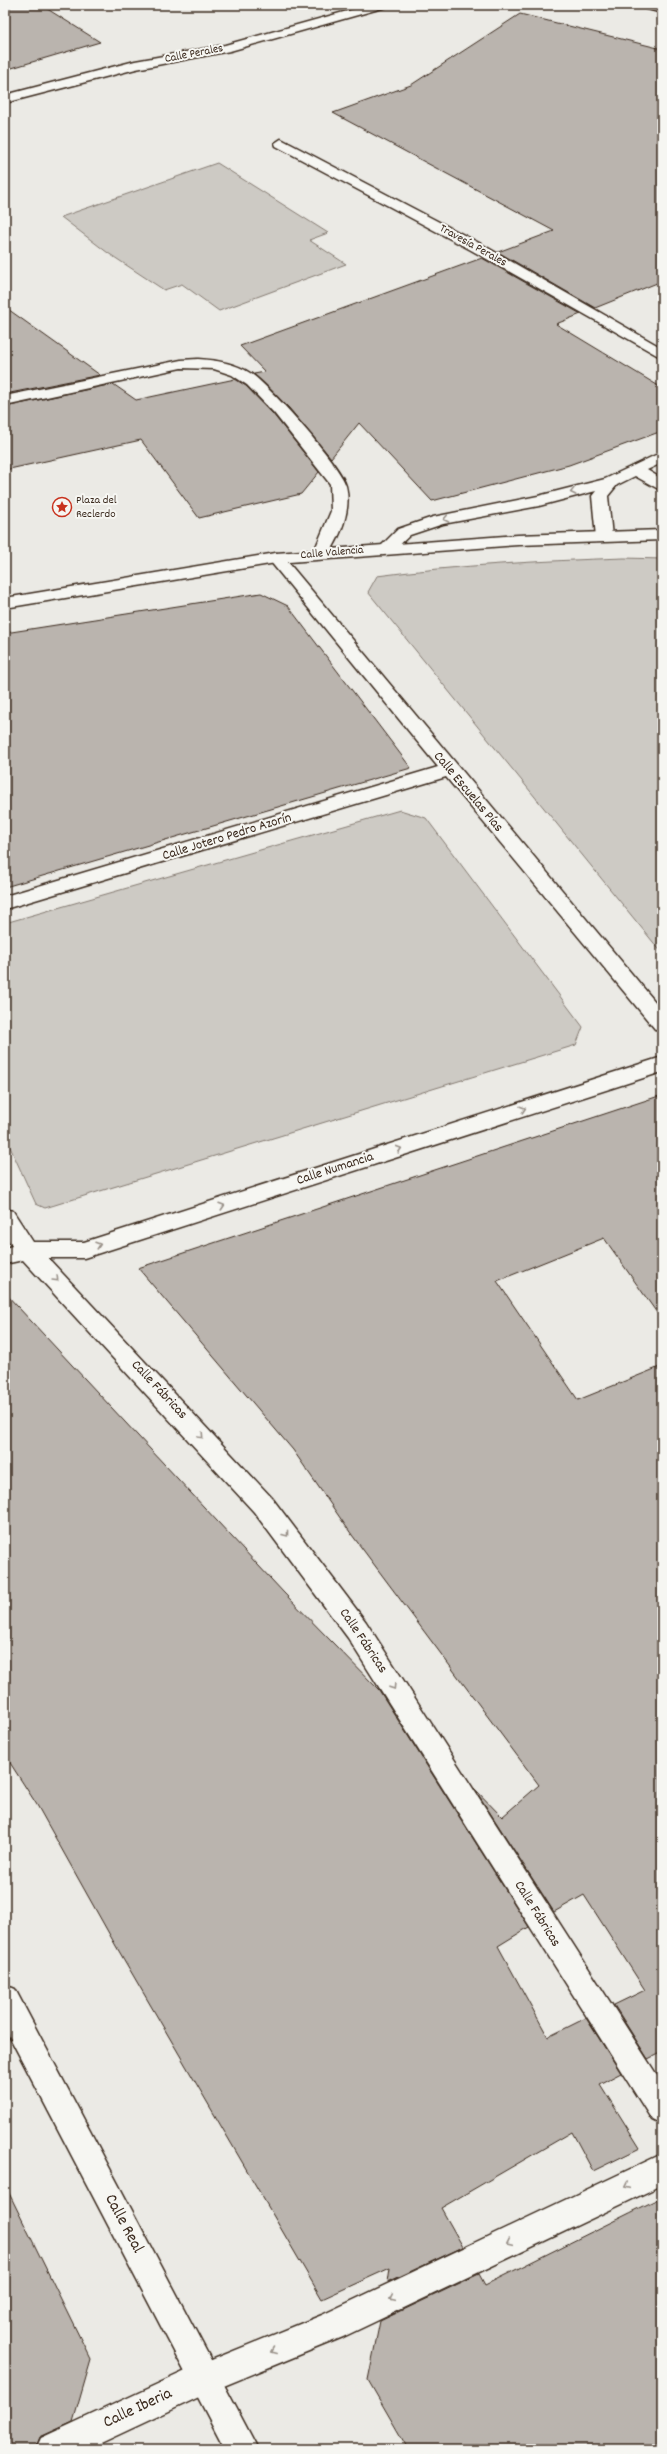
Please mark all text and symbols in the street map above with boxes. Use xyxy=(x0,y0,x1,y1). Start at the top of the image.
street label: Calle Perales xyxy=(163,40,225,68)
street label: Travesía Perales xyxy=(436,220,510,272)
one-way arrow xyxy=(570,487,577,496)
place label: Plaza del Reclerdo xyxy=(76,492,117,523)
place icon: Plaza del Reclerdo xyxy=(51,496,73,518)
one-way arrow xyxy=(443,514,449,523)
street label: Calle Valencia xyxy=(300,542,365,564)
street label: Calle Escuelas Pías xyxy=(428,747,508,837)
street label: Calle Jotero Pedro Azorín xyxy=(160,808,294,866)
one-way arrow xyxy=(519,1105,526,1114)
one-way arrow xyxy=(396,1145,403,1154)
street label: Calle Numancia xyxy=(294,1147,376,1191)
one-way arrow xyxy=(219,1202,226,1210)
one-way arrow xyxy=(95,1242,102,1250)
one-way arrow xyxy=(51,1274,59,1282)
street label: Calle Fábricas xyxy=(126,1356,192,1424)
one-way arrow xyxy=(196,1432,203,1439)
one-way arrow xyxy=(282,1530,289,1537)
street label: Calle Fábricas xyxy=(334,1604,392,1678)
one-way arrow xyxy=(388,1682,395,1689)
street label: Calle Fábricas xyxy=(509,1877,565,1951)
one-way arrow xyxy=(623,2181,631,2189)
street label: Calle Real xyxy=(97,2190,149,2258)
one-way arrow xyxy=(506,2237,514,2245)
one-way arrow xyxy=(389,2293,396,2301)
one-way arrow xyxy=(270,2346,277,2354)
street label: Calle Iberia xyxy=(100,2382,177,2435)

